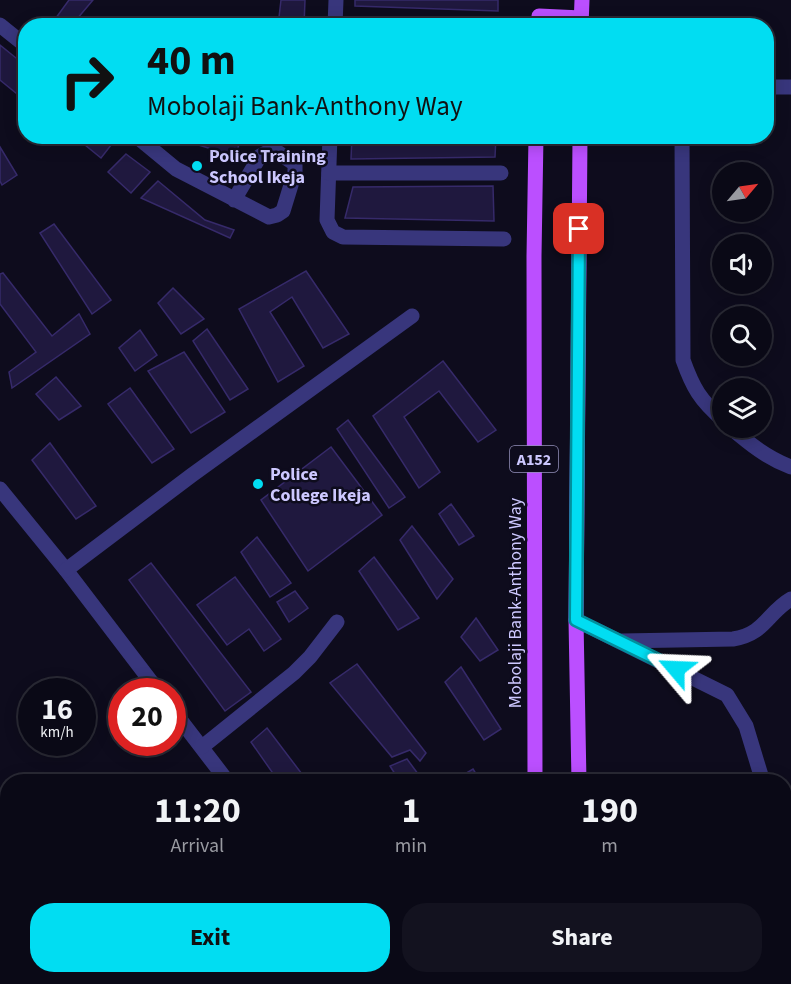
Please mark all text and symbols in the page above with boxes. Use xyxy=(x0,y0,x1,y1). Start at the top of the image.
text: 40 m xyxy=(147,31,236,91)
icon: right xyxy=(48,42,126,120)
text: Mobolaji Bank-Anthony Way xyxy=(147,87,463,126)
place label: Police Training School Ikeja xyxy=(209,144,326,190)
marker: Police Training School Ikeja xyxy=(190,159,204,173)
north arrow xyxy=(712,162,772,222)
map controls xyxy=(712,162,772,438)
pin xyxy=(553,203,604,254)
icon: arrive xyxy=(562,212,595,245)
button: sound xyxy=(712,234,772,294)
button: search xyxy=(712,306,772,366)
button: layers xyxy=(712,378,772,438)
road number: A152 xyxy=(510,446,558,472)
place label: Police College Ikeja xyxy=(270,462,371,508)
marker: Police College Ikeja xyxy=(251,477,265,491)
street label: Mobolaji Bank-Anthony Way xyxy=(503,497,528,708)
position arrow xyxy=(644,637,708,701)
speed limit sign: 20 xyxy=(108,678,186,756)
text: 16 xyxy=(41,688,73,731)
text: km/h xyxy=(40,722,74,743)
text: 11:20 xyxy=(154,785,241,836)
text: 1 xyxy=(401,785,420,836)
text: 190 xyxy=(581,785,638,836)
text: Arrival xyxy=(170,832,224,860)
text: min xyxy=(395,832,427,860)
text: m xyxy=(601,832,618,860)
button: Exit xyxy=(30,903,390,972)
button: Share xyxy=(402,903,762,972)

